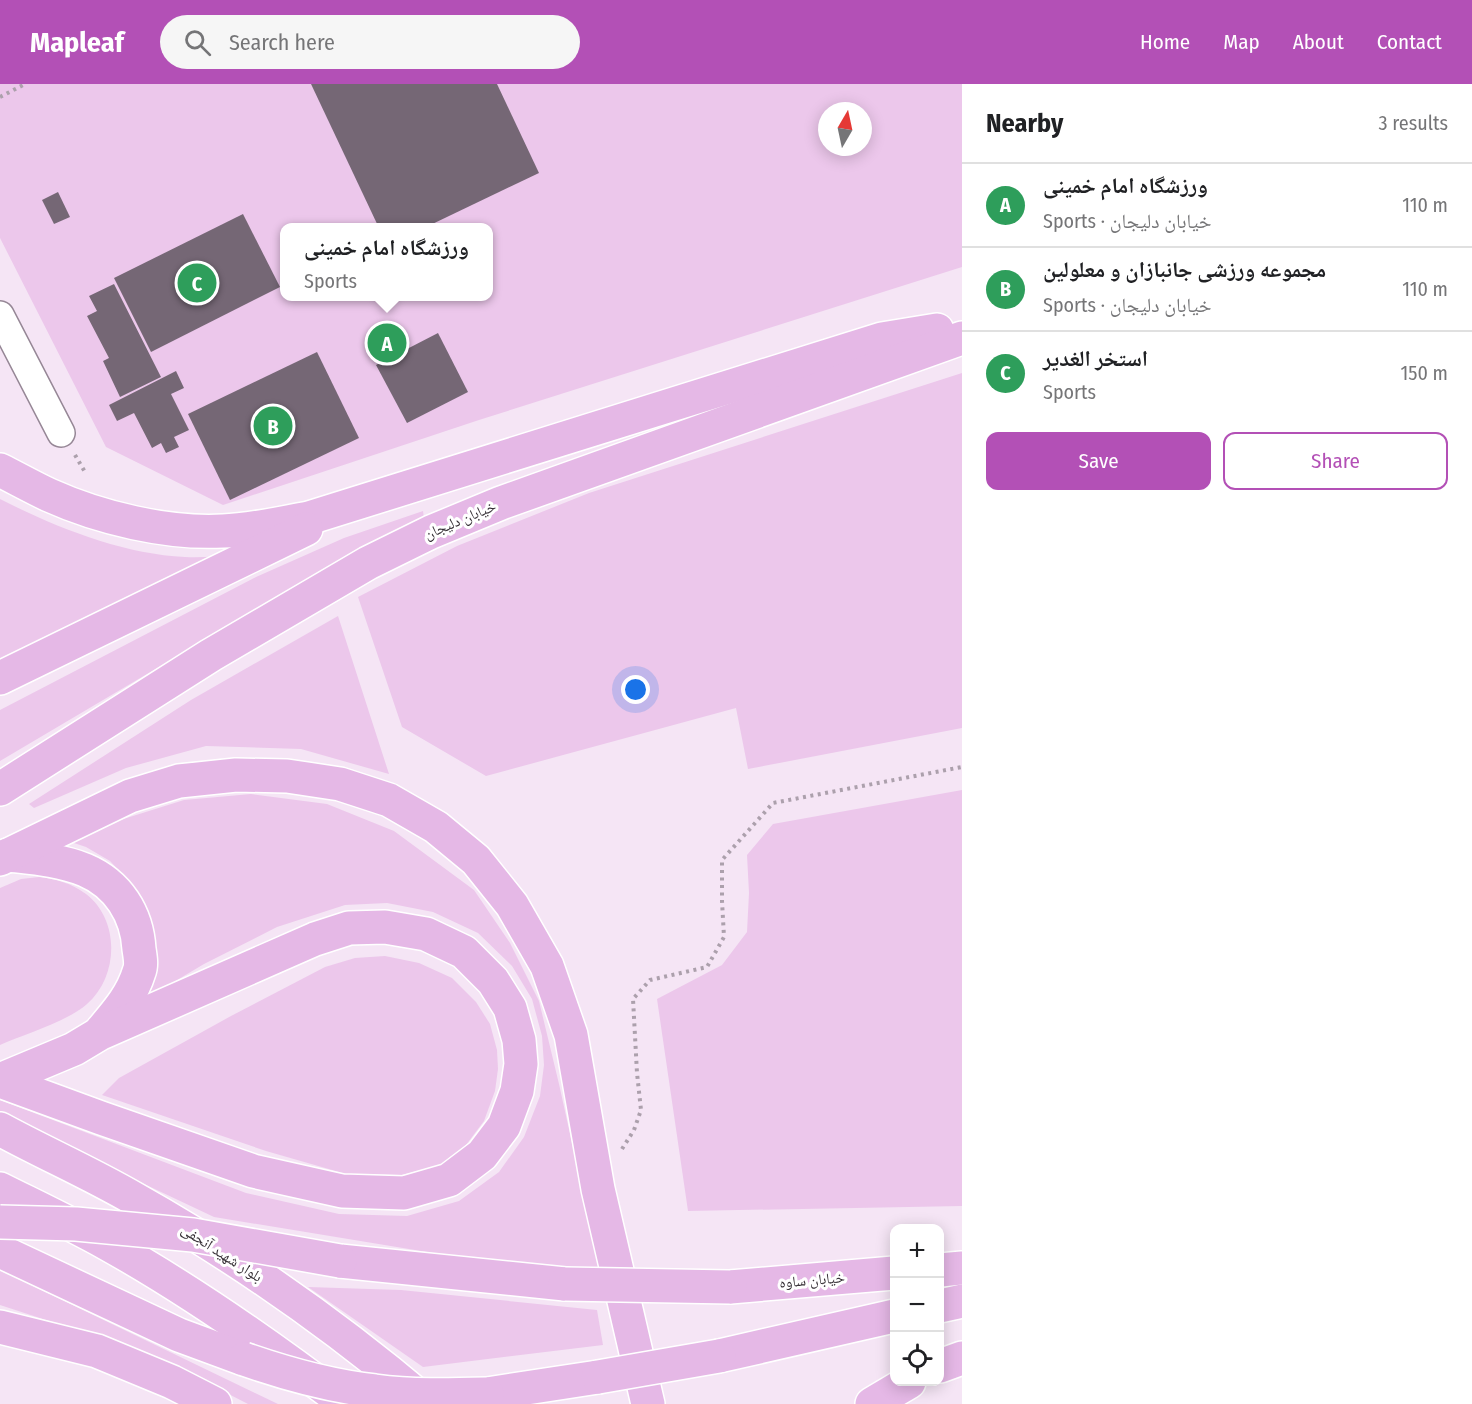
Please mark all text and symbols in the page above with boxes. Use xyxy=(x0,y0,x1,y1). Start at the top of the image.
search box xyxy=(160,15,580,69)
text: Mapleaf xyxy=(30,26,124,59)
icon: search xyxy=(181,26,214,59)
text: Search here xyxy=(229,29,335,56)
text: Home xyxy=(1140,29,1190,55)
text: Map xyxy=(1223,29,1260,55)
text: About xyxy=(1293,29,1344,55)
text: Contact xyxy=(1377,29,1442,55)
north arrow xyxy=(818,102,872,156)
text: Nearby xyxy=(986,108,1063,139)
text: 3 results xyxy=(1379,111,1448,135)
text: ورزشگاه امام خمینی xyxy=(1043,172,1208,199)
text: A xyxy=(1000,193,1011,217)
text: 110 m xyxy=(1402,193,1448,217)
text: Sports · خیابان دلیجان xyxy=(1043,209,1212,233)
popup xyxy=(280,223,493,301)
text: ورزشگاه امام خمینی xyxy=(304,234,469,261)
text: مجموعه ورزشی جانبازان و معلولین xyxy=(1043,256,1326,283)
pin: C xyxy=(178,260,216,306)
text: Sports xyxy=(304,269,357,293)
text: B xyxy=(1000,277,1011,301)
text: 110 m xyxy=(1402,277,1448,301)
text: Sports · خیابان دلیجان xyxy=(1043,293,1212,317)
pin: A xyxy=(368,320,406,366)
text: استخر الغدیر xyxy=(1043,345,1148,372)
text: C xyxy=(1000,361,1011,385)
text: 150 m xyxy=(1401,361,1448,385)
text: Sports xyxy=(1043,380,1096,404)
pin: B xyxy=(254,404,292,448)
button: Save xyxy=(986,432,1211,490)
button: Share xyxy=(1223,432,1448,490)
street label: خیابان دلیجان xyxy=(421,497,499,544)
your location xyxy=(621,675,650,704)
street label: بلوار شهید آنجفی xyxy=(178,1220,266,1287)
map controls xyxy=(890,1224,944,1386)
button: + xyxy=(890,1224,944,1278)
street label: خیابان ساوه xyxy=(778,1268,846,1293)
button: − xyxy=(890,1278,944,1332)
button: locate xyxy=(890,1332,944,1386)

